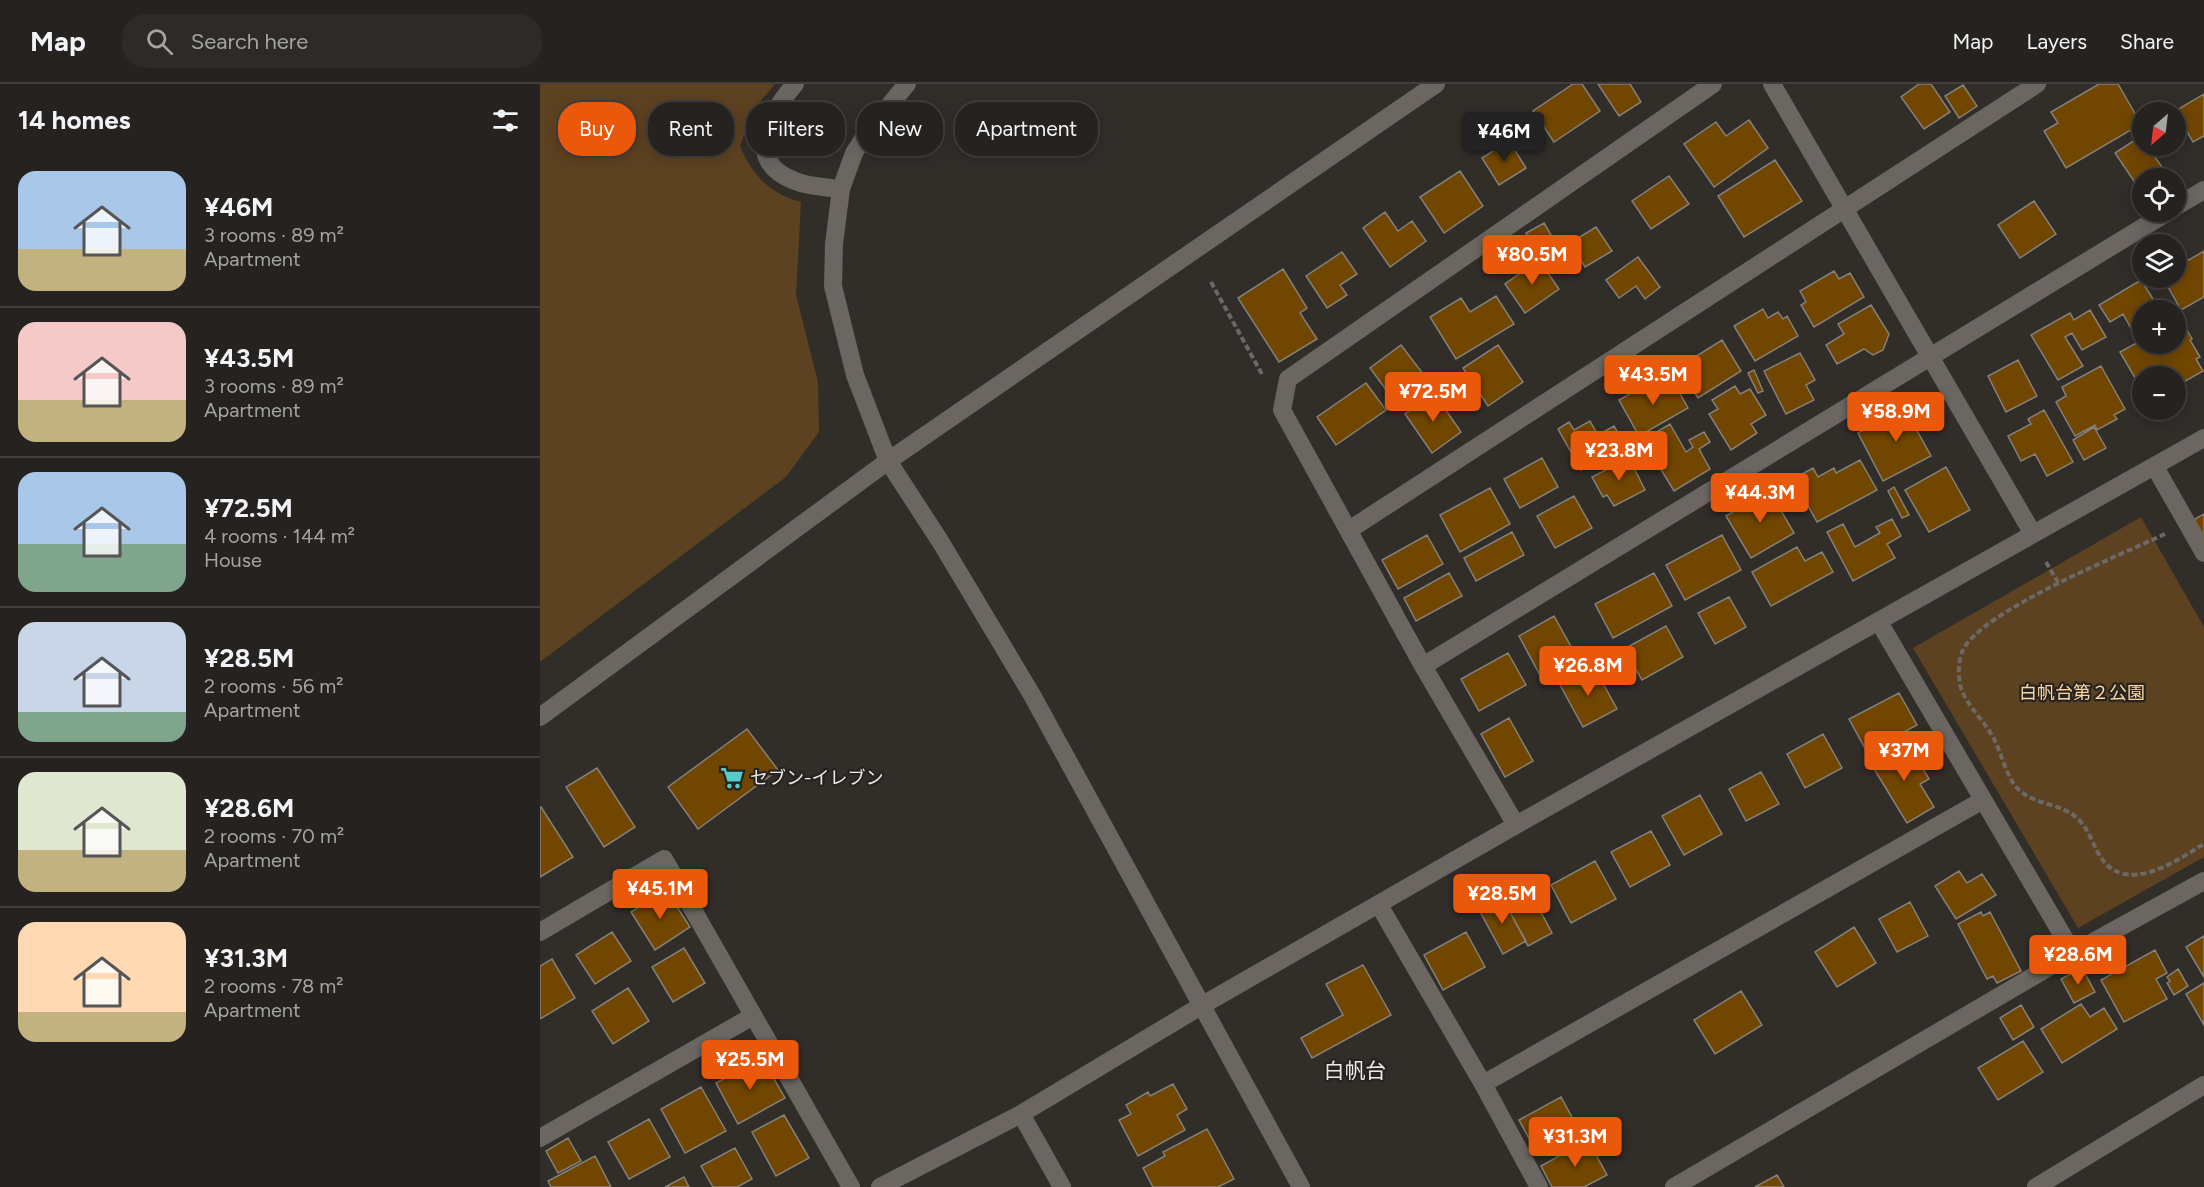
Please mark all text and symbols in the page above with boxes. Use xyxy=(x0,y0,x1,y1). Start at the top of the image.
search box xyxy=(122,14,542,68)
text: Map xyxy=(30,24,86,58)
icon: search xyxy=(143,25,176,58)
text: Search here xyxy=(191,28,308,55)
text: Map xyxy=(1953,29,1993,54)
text: Layers xyxy=(2026,29,2087,54)
text: Share xyxy=(2120,29,2174,54)
chip: Buy xyxy=(558,102,636,156)
chip: Rent xyxy=(648,102,734,156)
chip: Filters xyxy=(746,102,845,156)
chip: New xyxy=(857,102,943,156)
chip: Apartment xyxy=(955,102,1098,156)
north arrow xyxy=(2132,102,2186,156)
map controls xyxy=(2132,102,2186,420)
text: 14 homes xyxy=(18,104,131,136)
icon: filters xyxy=(489,104,522,137)
pin: ¥46M xyxy=(1468,112,1540,163)
text: ¥46M xyxy=(1477,119,1531,143)
button: locate xyxy=(2132,168,2186,222)
text: ¥46M xyxy=(204,191,273,223)
icon: home xyxy=(66,195,138,267)
text: 3 rooms · 89 m² xyxy=(204,223,344,247)
button: layers xyxy=(2132,234,2186,288)
pin: ¥80.5M xyxy=(1483,235,1581,286)
text: ¥80.5M xyxy=(1497,242,1567,266)
text: Apartment xyxy=(204,247,301,271)
button: + xyxy=(2132,300,2186,354)
text: ¥43.5M xyxy=(204,342,294,374)
icon: home xyxy=(66,346,138,418)
pin: ¥43.5M xyxy=(1604,355,1702,406)
text: ¥43.5M xyxy=(1618,362,1688,386)
button: − xyxy=(2132,366,2186,420)
pin: ¥72.5M xyxy=(1384,372,1482,423)
text: 3 rooms · 89 m² xyxy=(204,374,344,398)
text: ¥72.5M xyxy=(1399,379,1467,403)
pin: ¥58.9M xyxy=(1847,392,1945,443)
text: Apartment xyxy=(204,398,301,422)
text: ¥58.9M xyxy=(1861,399,1931,423)
pin: ¥23.8M xyxy=(1570,431,1668,482)
text: ¥23.8M xyxy=(1585,438,1653,462)
pin: ¥44.3M xyxy=(1711,473,1809,524)
text: ¥44.3M xyxy=(1725,480,1795,504)
text: ¥72.5M xyxy=(204,492,293,524)
icon: home xyxy=(66,496,138,568)
text: 4 rooms · 144 m² xyxy=(204,524,355,548)
text: House xyxy=(204,548,262,572)
text: ¥28.5M xyxy=(204,642,294,674)
icon: home xyxy=(66,646,138,718)
pin: ¥26.8M xyxy=(1539,646,1637,697)
text: ¥26.8M xyxy=(1553,653,1623,677)
text: 2 rooms · 56 m² xyxy=(204,674,343,698)
park label: 白帆台第２公園 xyxy=(2019,682,2145,704)
text: Apartment xyxy=(204,698,301,722)
pin: ¥37M xyxy=(1868,731,1940,782)
text: ¥37M xyxy=(1878,738,1930,762)
supermarket icon: セブン-イレブン xyxy=(719,765,745,791)
place label: セブン-イレブン xyxy=(750,767,884,789)
text: ¥28.6M xyxy=(204,792,294,824)
icon: home xyxy=(66,796,138,868)
text: 2 rooms · 70 m² xyxy=(204,824,344,848)
text: Apartment xyxy=(204,848,301,872)
pin: ¥45.1M xyxy=(611,869,709,920)
pin: ¥28.5M xyxy=(1453,874,1551,925)
text: ¥45.1M xyxy=(627,876,693,900)
text: ¥28.5M xyxy=(1467,881,1537,905)
pin: ¥28.6M xyxy=(2029,935,2127,986)
text: ¥31.3M xyxy=(204,942,288,974)
text: ¥28.6M xyxy=(2043,942,2113,966)
icon: home xyxy=(66,946,138,1018)
text: 2 rooms · 78 m² xyxy=(204,974,344,998)
text: Apartment xyxy=(204,998,301,1022)
pin: ¥25.5M xyxy=(701,1040,799,1091)
text: ¥25.5M xyxy=(716,1047,784,1071)
district label: 白帆台 xyxy=(1324,1058,1387,1083)
pin: ¥31.3M xyxy=(1526,1117,1624,1168)
text: ¥31.3M xyxy=(1543,1124,1607,1148)

